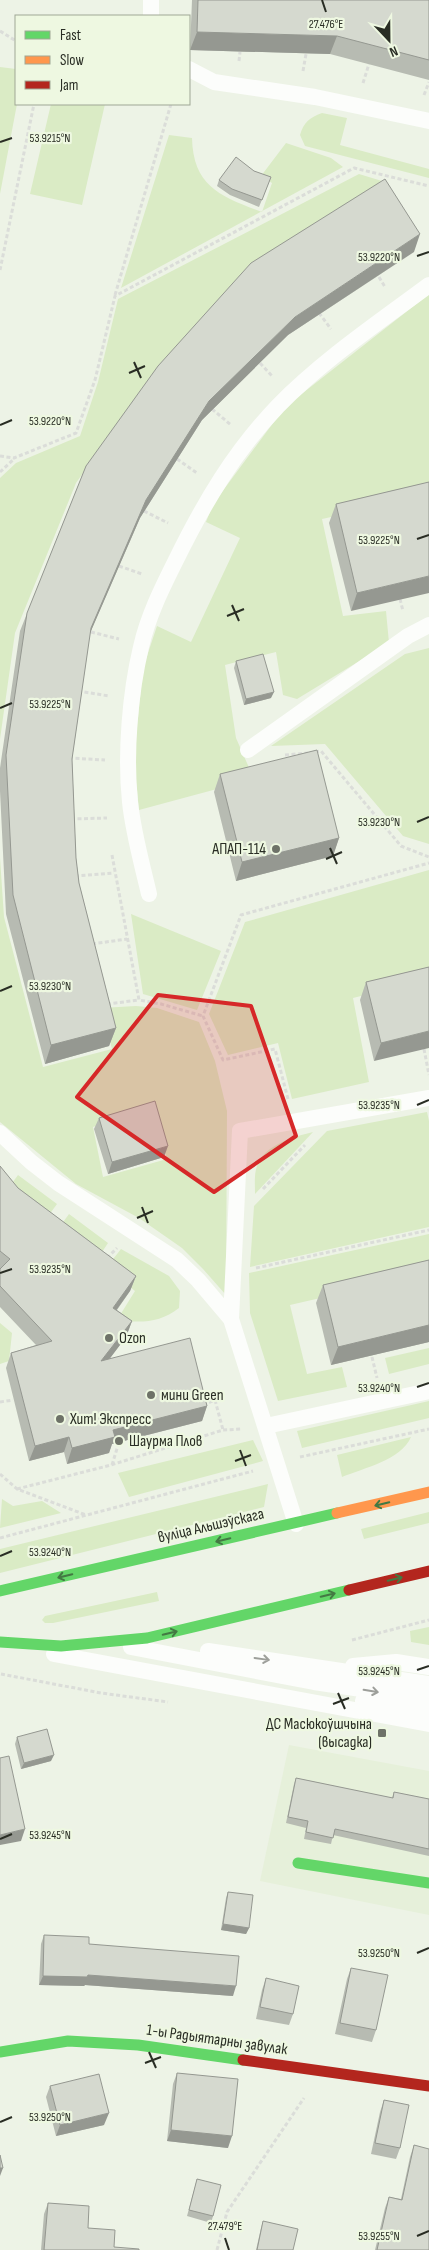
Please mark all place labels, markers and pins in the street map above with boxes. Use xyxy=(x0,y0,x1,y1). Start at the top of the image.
place label: АПАП-114 xyxy=(211,840,266,859)
marker: АПАП-114 xyxy=(270,843,282,855)
place label: Ozon xyxy=(119,1329,146,1348)
marker: Ozon xyxy=(103,1332,115,1344)
place label: мини Green xyxy=(161,1386,223,1405)
marker: мини Green xyxy=(145,1389,157,1401)
place label: Хит! Экспресс xyxy=(69,1410,151,1429)
marker: Хит! Экспресс xyxy=(54,1413,66,1425)
place label: Шаурма Плов xyxy=(129,1432,202,1451)
marker: Шаурма Плов xyxy=(113,1435,125,1447)
place label: ДС Масюкоўшчына (высадка) xyxy=(266,1715,372,1752)
marker: ДС Масюкоўшчына (высадка) xyxy=(376,1727,388,1739)

